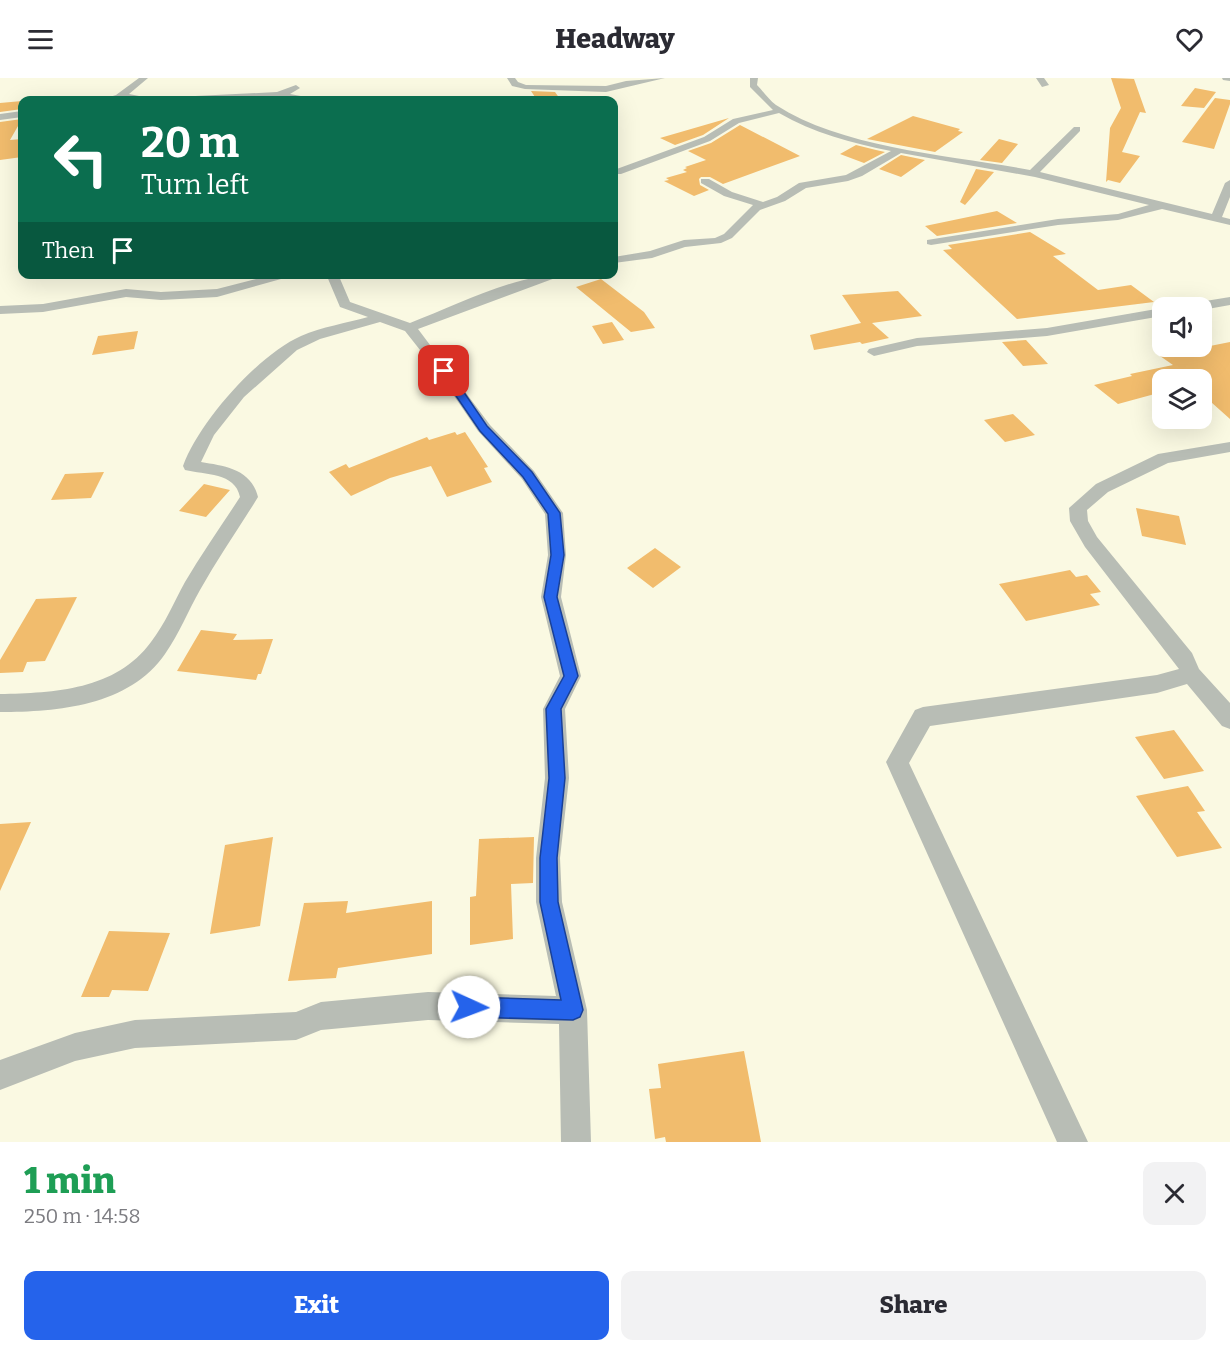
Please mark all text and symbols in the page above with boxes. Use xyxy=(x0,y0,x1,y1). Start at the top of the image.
icon: menu xyxy=(24,23,57,56)
text: Headway xyxy=(555,23,675,55)
icon: heart xyxy=(1173,23,1206,56)
text: 20 m xyxy=(141,118,239,168)
icon: left xyxy=(42,120,120,198)
text: Turn left xyxy=(141,169,249,201)
icon: arrive xyxy=(106,234,139,267)
text: Then xyxy=(42,237,94,264)
map controls xyxy=(1152,297,1212,429)
button: sound xyxy=(1152,297,1212,357)
pin xyxy=(418,345,469,396)
icon: arrive xyxy=(427,354,460,387)
button: layers xyxy=(1152,369,1212,429)
position arrow xyxy=(437,975,501,1039)
text: 1 min xyxy=(24,1159,116,1203)
button: close xyxy=(1143,1162,1206,1225)
text: 250 m · 14:58 xyxy=(24,1204,140,1228)
button: Exit xyxy=(24,1271,609,1340)
button: Share xyxy=(621,1271,1206,1340)

